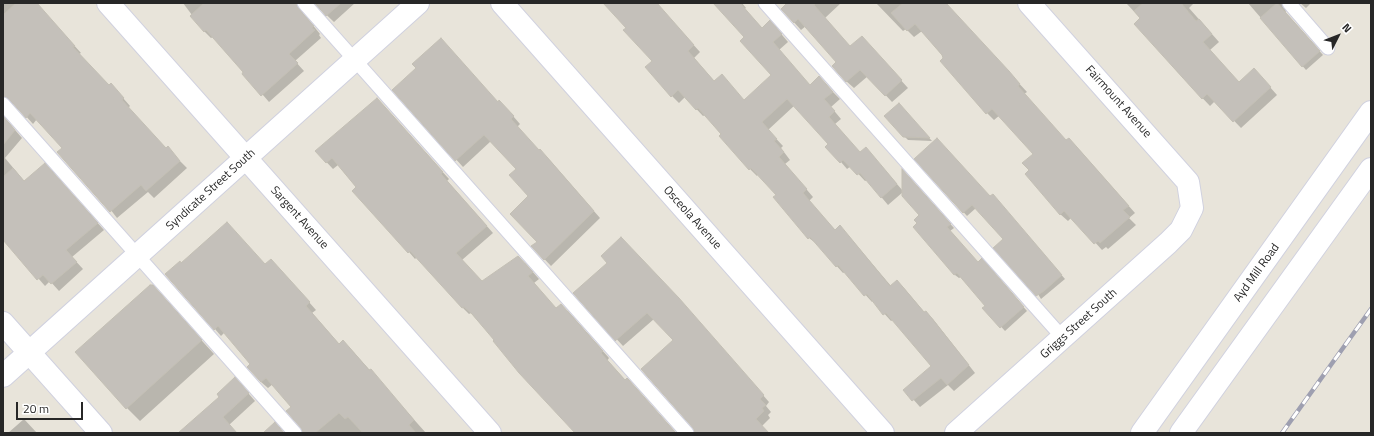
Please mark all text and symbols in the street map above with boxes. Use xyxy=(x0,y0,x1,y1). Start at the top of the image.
north arrow xyxy=(1318,16,1358,56)
text: N xyxy=(1338,20,1355,36)
street label: Fairmount Avenue xyxy=(1082,63,1154,141)
street label: Syndicate Street South xyxy=(163,146,259,234)
street label: Osceola Avenue xyxy=(660,183,724,253)
street label: Sargent Avenue xyxy=(267,184,331,252)
street label: Ayd Mill Road xyxy=(1231,241,1283,305)
street label: Griggs Street South xyxy=(1038,286,1120,362)
scale bar xyxy=(18,394,85,420)
text: 20 m xyxy=(23,399,49,418)

